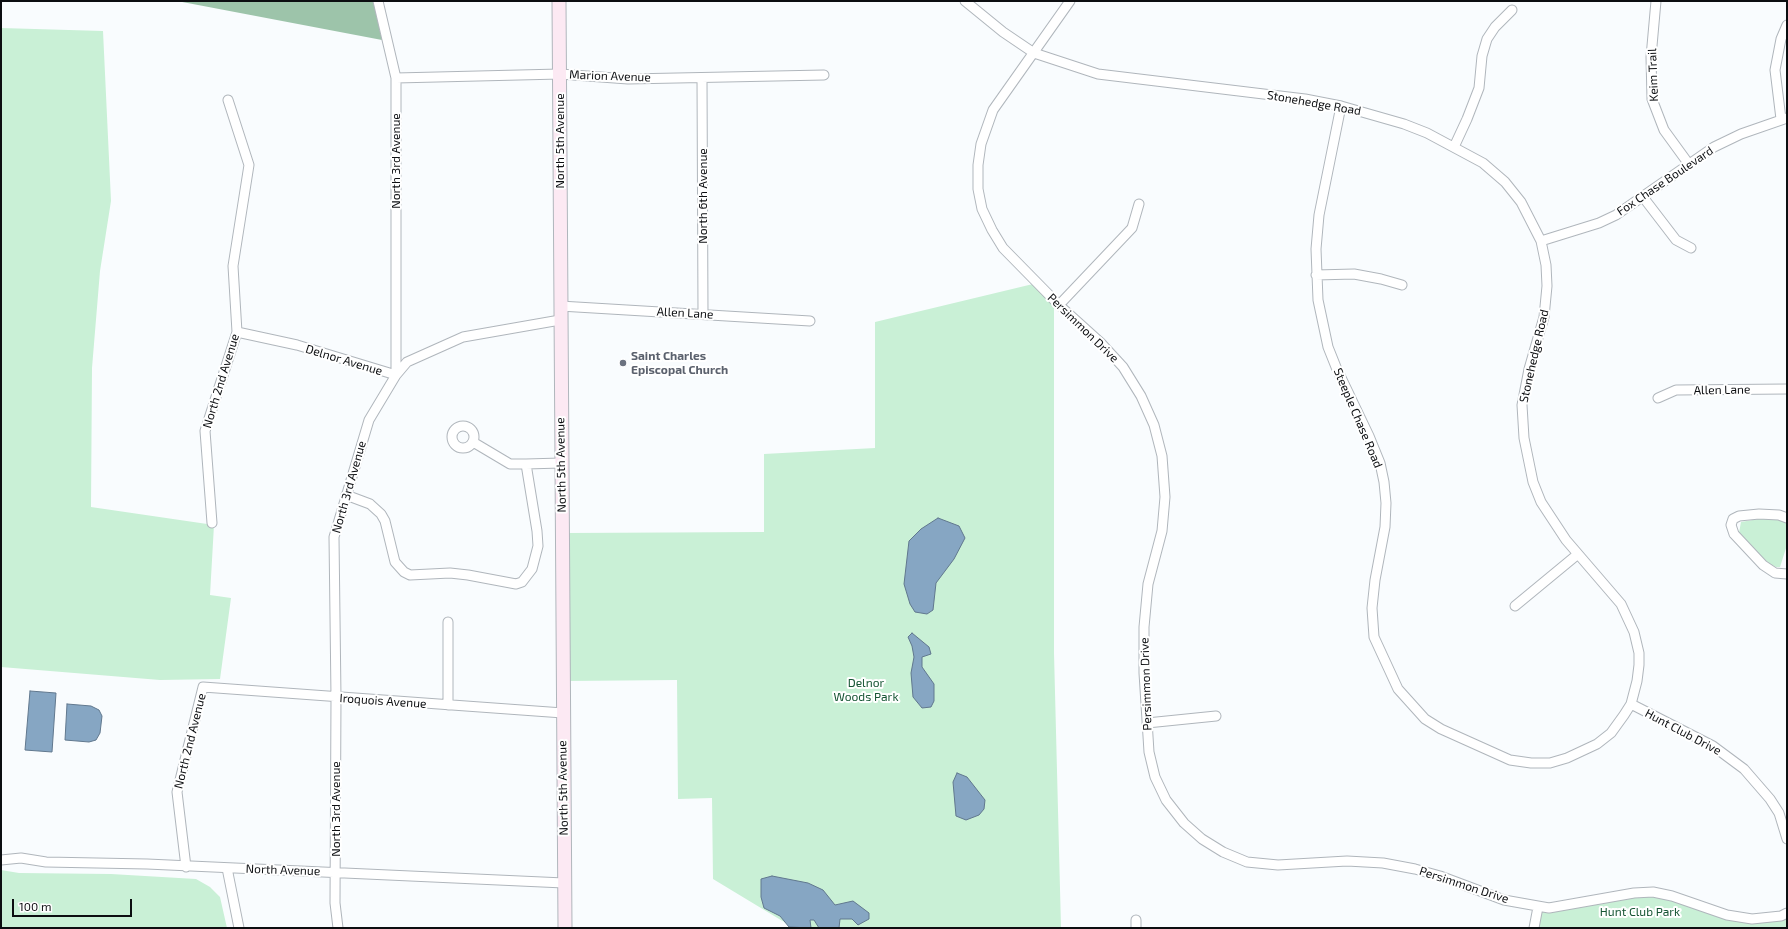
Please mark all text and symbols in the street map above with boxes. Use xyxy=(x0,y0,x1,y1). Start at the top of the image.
street label: Keim Trail xyxy=(1645,48,1661,102)
street label: Marion Avenue xyxy=(569,67,651,85)
street label: Stonehedge Road xyxy=(1266,88,1362,118)
street label: North 5th Avenue xyxy=(553,93,567,189)
street label: North 3rd Avenue xyxy=(389,113,403,209)
street label: Fox Chase Boulevard xyxy=(1614,143,1716,219)
street label: North 6th Avenue xyxy=(696,148,710,244)
street label: Persimmon Drive xyxy=(1044,290,1122,366)
street label: Allen Lane xyxy=(656,304,714,322)
street label: Stonehedge Road xyxy=(1516,308,1552,404)
street label: North 2nd Avenue xyxy=(200,332,242,430)
street label: Delnor Avenue xyxy=(304,341,384,379)
place label: Saint Charles Episcopal Church xyxy=(631,349,728,377)
marker: Saint Charles Episcopal Church xyxy=(618,358,628,368)
street label: Steeple Chase Road xyxy=(1330,366,1386,470)
street label: Allen Lane xyxy=(1693,382,1751,398)
street label: North 5th Avenue xyxy=(553,417,569,513)
street label: North 3rd Avenue xyxy=(329,439,369,535)
street label: Persimmon Drive xyxy=(1137,637,1155,731)
park label: Delnor Woods Park xyxy=(834,676,898,704)
street label: Iroquois Avenue xyxy=(339,691,427,711)
street label: North 2nd Avenue xyxy=(171,692,209,790)
street label: Hunt Club Drive xyxy=(1642,706,1724,758)
street label: North 5th Avenue xyxy=(555,740,571,836)
street label: North 3rd Avenue xyxy=(329,761,343,857)
street label: North Avenue xyxy=(246,862,320,878)
street label: Persimmon Drive xyxy=(1417,864,1511,906)
scale bar xyxy=(14,891,134,917)
text: 100 m xyxy=(19,899,51,913)
park label: Hunt Club Park xyxy=(1600,905,1680,919)

